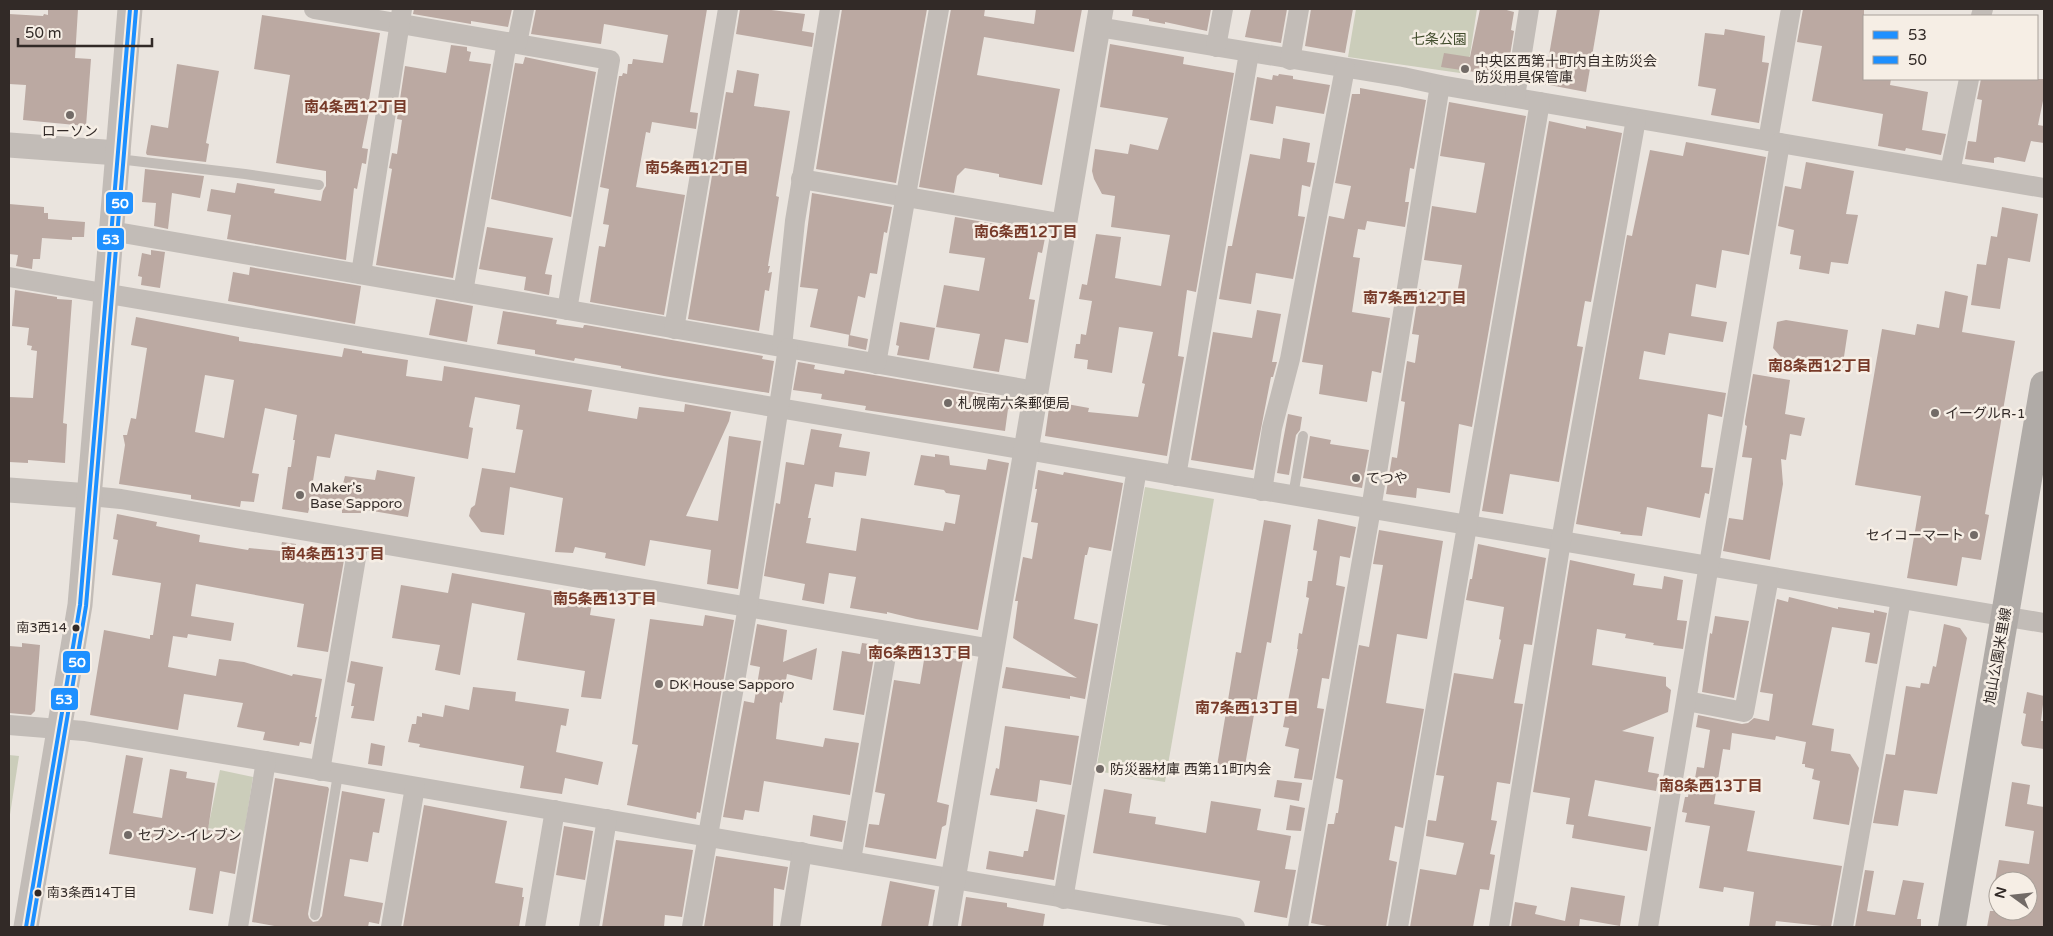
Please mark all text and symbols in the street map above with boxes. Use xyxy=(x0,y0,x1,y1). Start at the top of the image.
scale bar xyxy=(18,15,151,47)
legend xyxy=(1863,15,2038,80)
text: 50 m xyxy=(25,24,62,42)
text: 53 xyxy=(1908,26,1927,44)
park label: 七条公園 xyxy=(1411,31,1467,48)
text: 50 xyxy=(1908,51,1927,69)
place label: 中央区西第十町内自主防災会 防災用具保管庫 xyxy=(1475,53,1657,86)
marker: 中央区西第十町内自主防災会 防災用具保管庫 xyxy=(1459,63,1471,75)
district label: 南4条西12丁目 xyxy=(304,98,408,116)
marker: ローソン xyxy=(64,109,76,121)
place label: ローソン xyxy=(42,123,98,140)
district label: 南5条西12丁目 xyxy=(645,159,749,177)
line badge: 50 xyxy=(105,191,134,215)
text: 50 xyxy=(111,195,129,212)
district label: 南6条西12丁目 xyxy=(974,223,1078,241)
line badge: 53 xyxy=(96,227,125,251)
text: 53 xyxy=(102,231,120,248)
district label: 南7条西12丁目 xyxy=(1363,289,1467,307)
district label: 南8条西12丁目 xyxy=(1768,357,1872,375)
place label: 札幌南六条郵便局 xyxy=(958,395,1070,412)
marker: 札幌南六条郵便局 xyxy=(942,397,954,409)
place label: イーグルR-1 xyxy=(1945,405,2025,422)
marker: イーグルR-1 xyxy=(1929,407,1941,419)
place label: てつや xyxy=(1366,470,1408,487)
marker: てつや xyxy=(1350,472,1362,484)
place label: Maker's Base Sapporo xyxy=(310,479,402,512)
marker: Maker's Base Sapporo xyxy=(294,489,306,501)
place label: セイコーマート xyxy=(1866,527,1964,544)
marker: セイコーマート xyxy=(1968,529,1980,541)
district label: 南4条西13丁目 xyxy=(281,545,385,563)
district label: 南5条西13丁目 xyxy=(553,590,657,608)
street label: 旭山公園米里線 xyxy=(1981,606,2015,706)
place label: 南3西14 xyxy=(17,620,67,636)
marker: 南3西14 xyxy=(71,623,81,633)
district label: 南6条西13丁目 xyxy=(868,644,972,662)
line badge: 50 xyxy=(62,650,91,674)
text: 50 xyxy=(68,654,86,671)
place label: DK House Sapporo xyxy=(669,676,795,693)
marker: DK House Sapporo xyxy=(653,678,665,690)
line badge: 53 xyxy=(50,687,79,711)
text: 53 xyxy=(55,691,73,708)
district label: 南7条西13丁目 xyxy=(1195,699,1299,717)
place label: 防災器材庫 西第11町内会 xyxy=(1110,761,1271,778)
marker: 防災器材庫 西第11町内会 xyxy=(1094,763,1106,775)
district label: 南8条西13丁目 xyxy=(1659,777,1763,795)
place label: セブン-イレブン xyxy=(138,827,242,844)
marker: セブン-イレブン xyxy=(122,829,134,841)
north arrow xyxy=(1988,871,2038,921)
place label: 南3条西14丁目 xyxy=(47,885,137,901)
text: N xyxy=(1991,885,2011,900)
marker: 南3条西14丁目 xyxy=(33,888,43,898)

